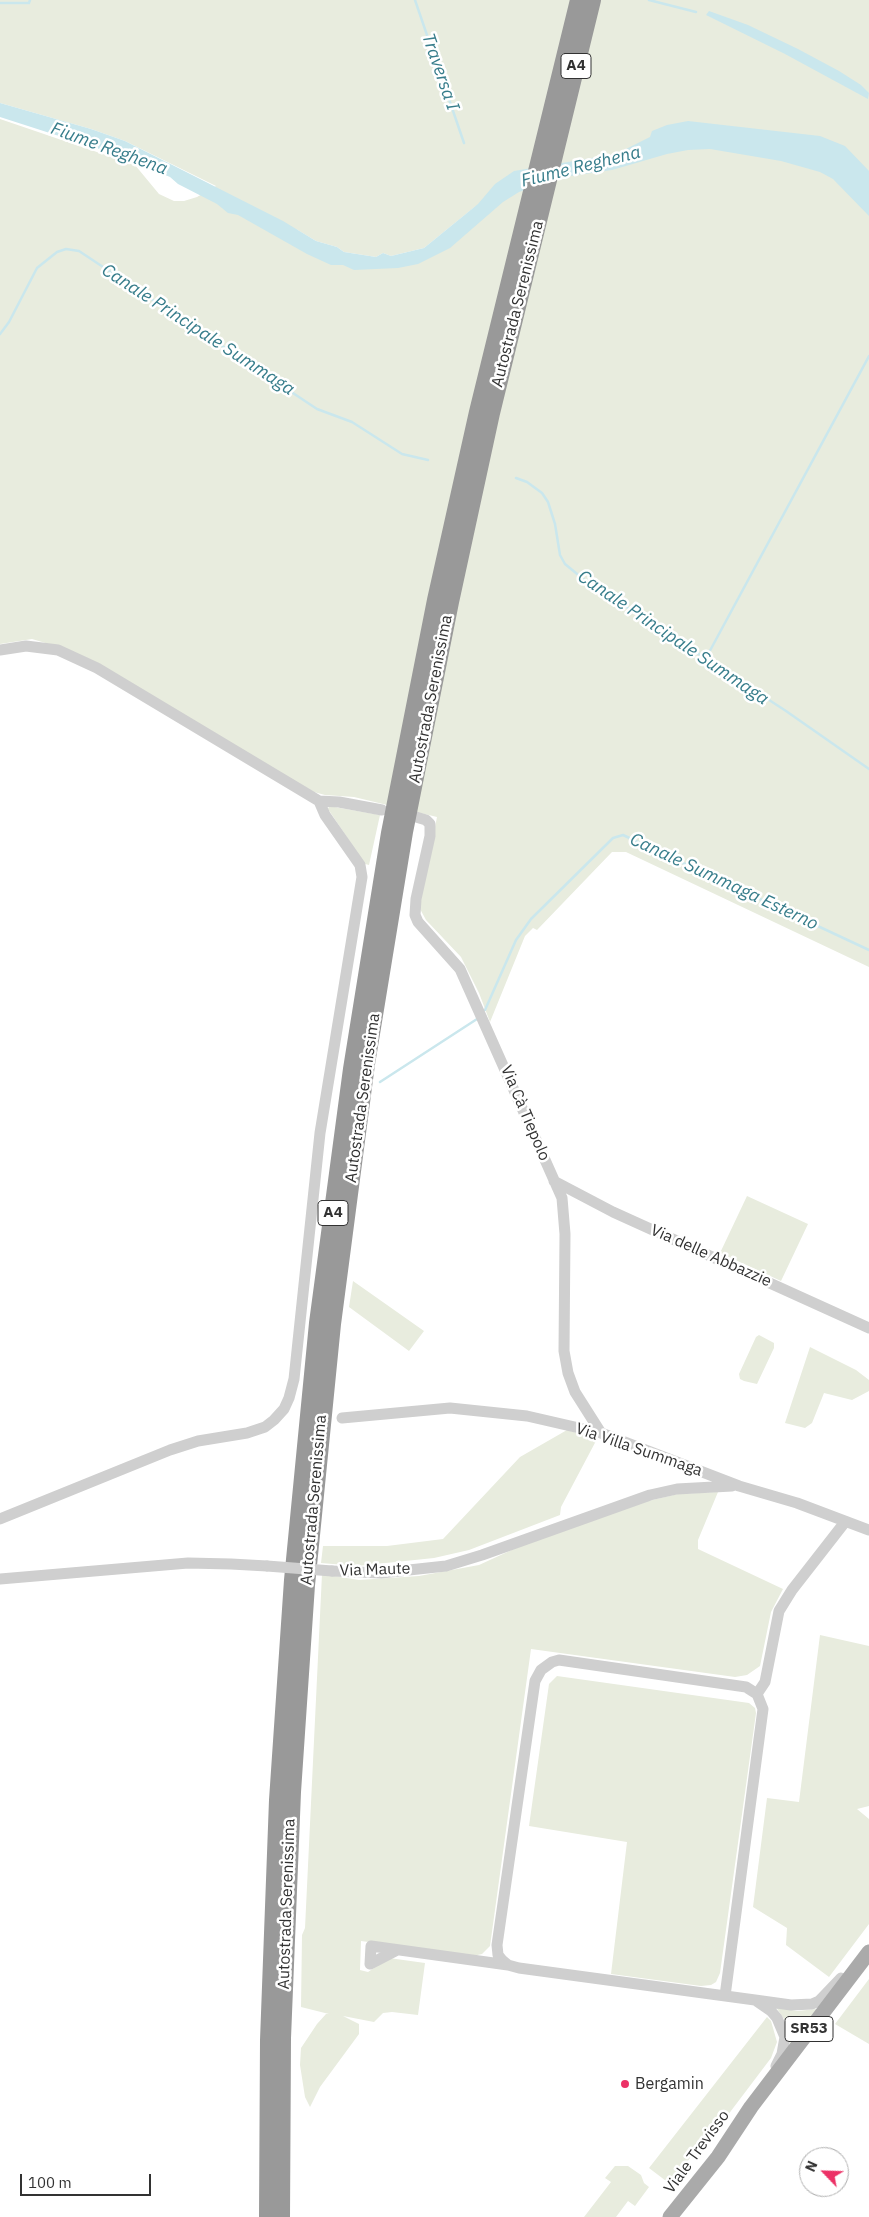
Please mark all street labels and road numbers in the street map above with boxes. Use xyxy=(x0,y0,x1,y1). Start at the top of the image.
road number: A4 xyxy=(561,54,591,78)
street label: Autostrada Serenissima xyxy=(488,219,548,389)
street label: Autostrada Serenissima xyxy=(405,613,457,785)
street label: Autostrada Serenissima xyxy=(342,1012,384,1184)
street label: Via Cà Tiepolo xyxy=(496,1062,554,1164)
road number: A4 xyxy=(318,1200,348,1226)
street label: Via delle Abbazzie xyxy=(648,1221,774,1291)
street label: Autostrada Serenissima xyxy=(297,1414,331,1586)
street label: Via Villa Summaga xyxy=(573,1419,705,1481)
street label: Via Maute xyxy=(339,1559,411,1581)
street label: Autostrada Serenissima xyxy=(274,1818,300,1990)
road number: SR53 xyxy=(785,2016,833,2042)
street label: Viale Trevisso xyxy=(660,2107,734,2197)

